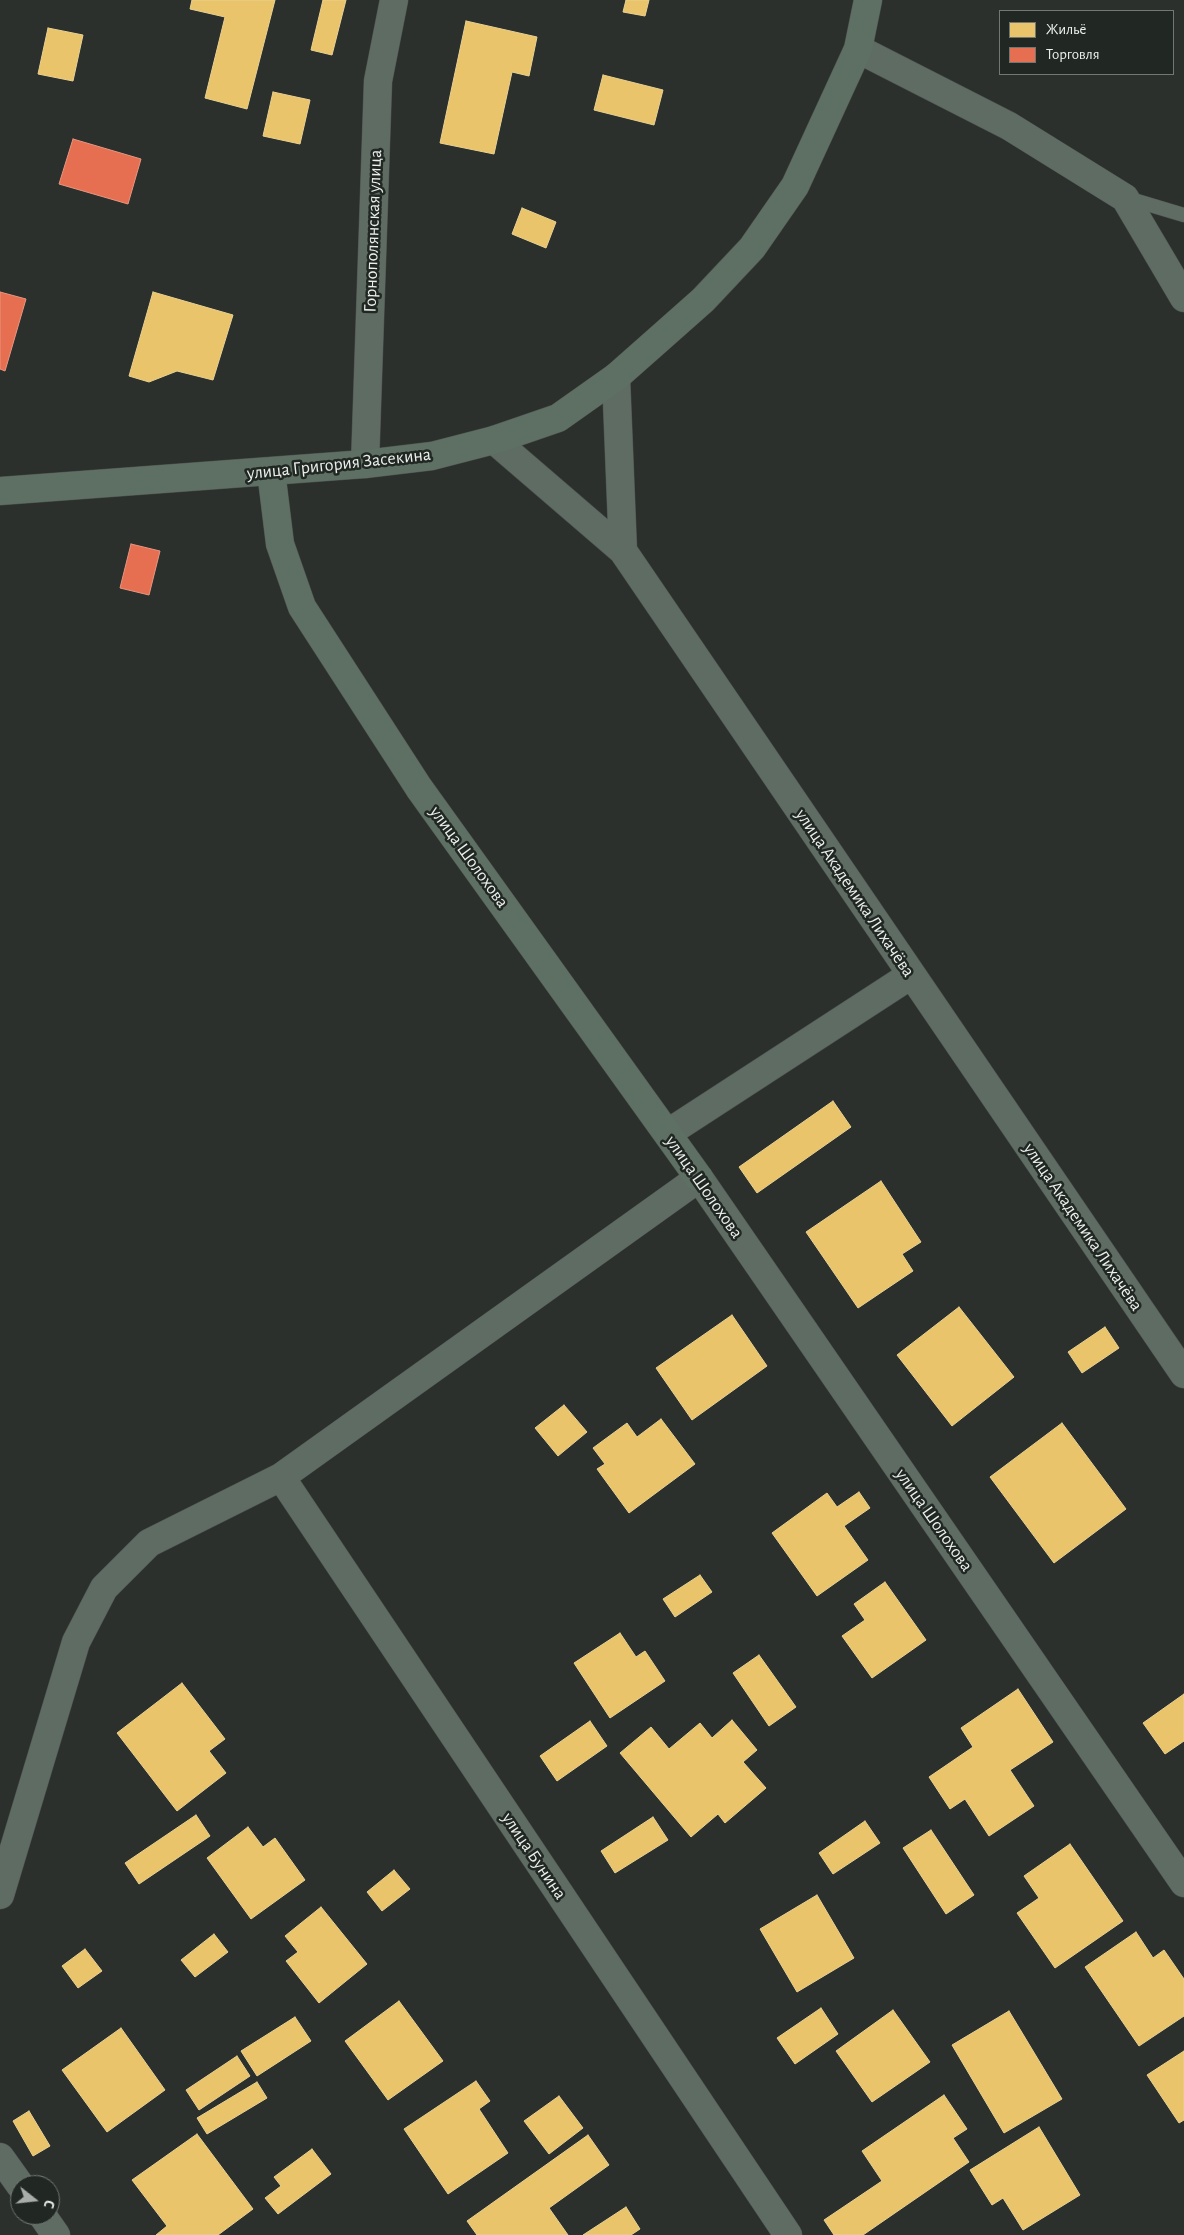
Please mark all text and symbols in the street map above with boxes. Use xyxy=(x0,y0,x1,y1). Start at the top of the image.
legend xyxy=(999,10,1174,75)
text: Жильё xyxy=(1046,22,1086,37)
text: Торговля xyxy=(1046,47,1100,62)
street label: Горнополянская улица xyxy=(359,149,387,313)
street label: улица Григория Засекина xyxy=(246,444,432,484)
street label: улица Шолохова xyxy=(425,802,513,912)
street label: улица Академика Лихачёва xyxy=(791,805,919,981)
street label: улица Шолохова xyxy=(661,1131,747,1243)
street label: улица Академика Лихачёва xyxy=(1019,1139,1147,1315)
street label: улица Шолохова xyxy=(891,1464,977,1576)
street label: улица Бунина xyxy=(497,1808,571,1904)
north arrow xyxy=(10,2175,60,2225)
text: С xyxy=(41,2198,56,2210)

